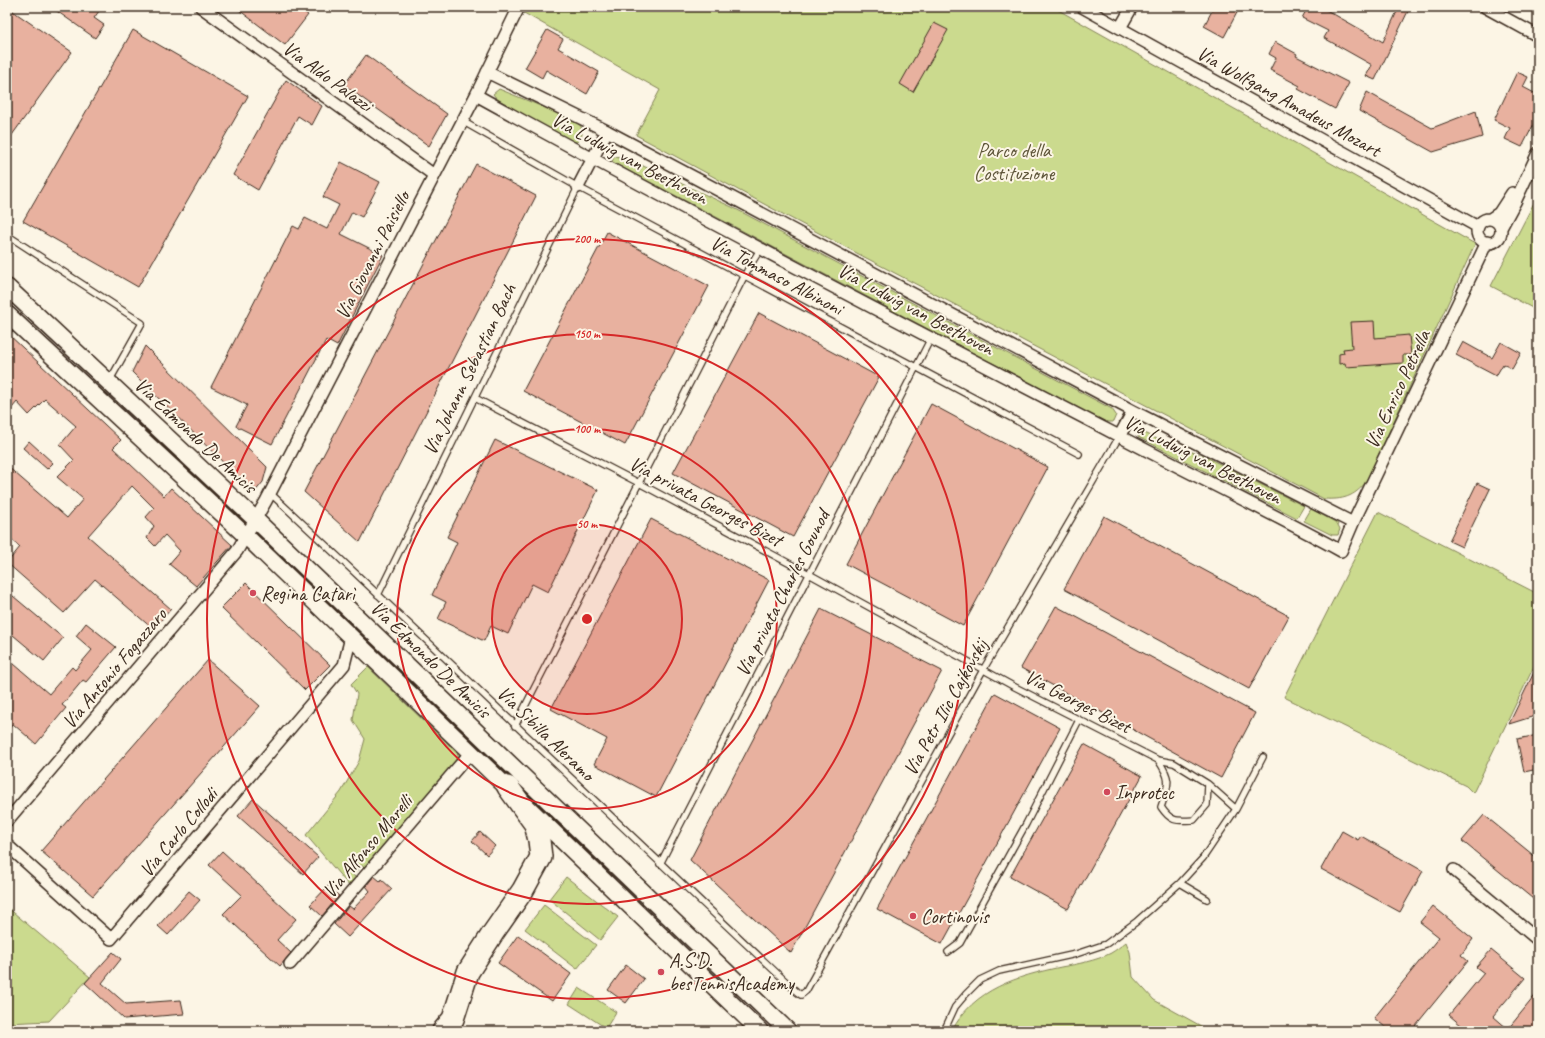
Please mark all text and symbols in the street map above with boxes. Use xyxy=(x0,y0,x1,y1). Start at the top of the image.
street label: Via Aldo Palazzi xyxy=(278,36,379,119)
street label: Via Wolfgang Amadeus Mozart xyxy=(1192,40,1387,164)
street label: Via Ludwig van Beethoven xyxy=(547,107,713,211)
park label: Parco della Costituzione xyxy=(974,138,1056,186)
street label: Via Giovanni Paisiello xyxy=(329,185,416,323)
street label: Via Tommaso Albinoni xyxy=(706,230,849,322)
text: 200 m xyxy=(574,231,601,247)
street label: Via Ludwig van Beethoven xyxy=(833,258,999,362)
street label: Via Johann Sebastian Bach xyxy=(417,279,522,459)
street label: Via Enrico Petrella xyxy=(1359,325,1436,452)
text: 150 m xyxy=(574,326,601,342)
street label: Via Edmondo De Amicis xyxy=(129,372,264,500)
street label: Via Ludwig van Beethoven xyxy=(1120,409,1286,510)
text: 100 m xyxy=(574,421,601,437)
street label: Via privata Georges Bizet xyxy=(625,451,789,554)
street label: Via privata Charles Gounod xyxy=(730,503,837,681)
text: 50 m xyxy=(577,516,598,532)
place label: Regina Catarì xyxy=(261,581,357,606)
marker: Regina Catarì xyxy=(248,588,258,598)
street label: Via Edmondo De Amicis xyxy=(365,595,498,725)
street label: Via Antonio Fogazzaro xyxy=(57,602,173,734)
centre of rings xyxy=(580,612,594,626)
street label: Via Petr Ilic Cajkovskij xyxy=(898,633,994,780)
street label: Via Georges Bizet xyxy=(1020,664,1137,740)
street label: Via Sibilla Aleramo xyxy=(492,681,601,787)
place label: Inprotec xyxy=(1115,780,1175,805)
street label: Via Carlo Collodi xyxy=(134,781,224,882)
marker: Inprotec xyxy=(1102,787,1112,797)
street label: Via Alfonso Marelli xyxy=(317,788,419,903)
place label: Cortinovis xyxy=(921,904,991,929)
marker: Cortinovis xyxy=(908,911,918,921)
place label: A.S.D. besTennisAcademy xyxy=(669,948,796,996)
marker: A.S.D. besTennisAcademy xyxy=(656,967,666,977)

